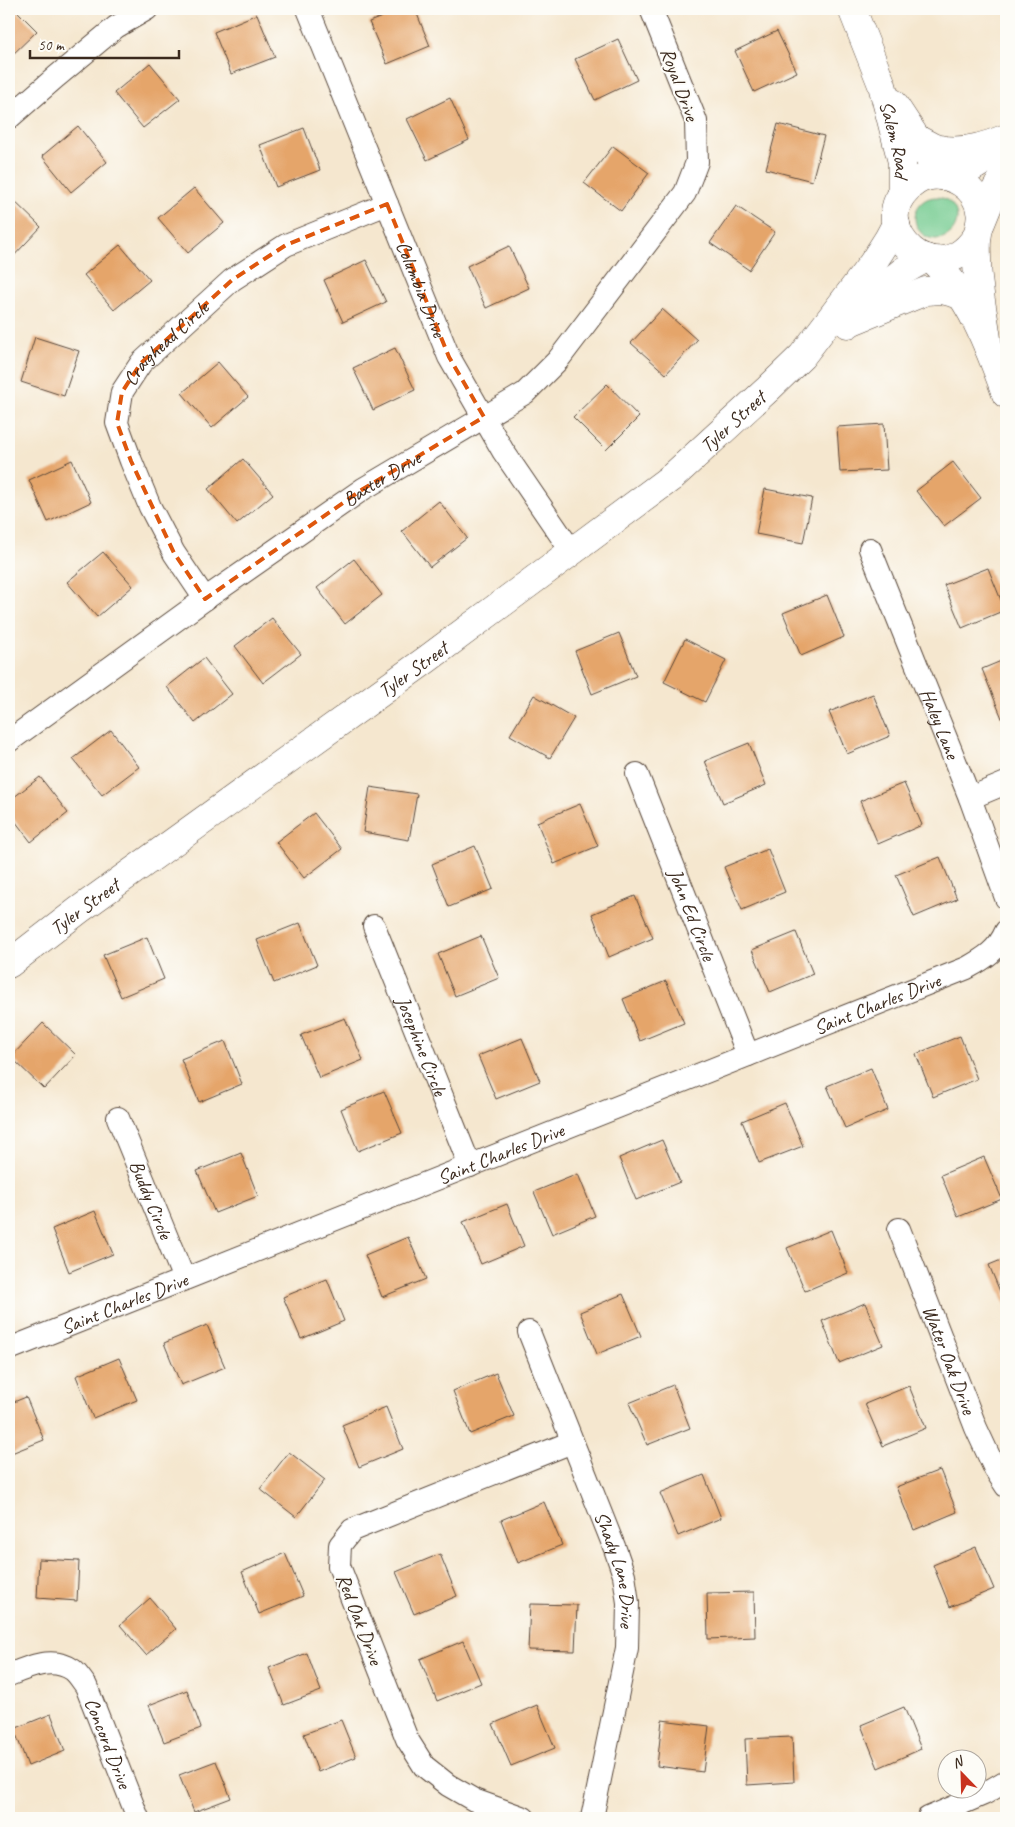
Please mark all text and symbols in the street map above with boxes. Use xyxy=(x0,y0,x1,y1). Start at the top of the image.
scale bar xyxy=(30,28,179,60)
text: 50 m xyxy=(38,36,65,55)
street label: Royal Drive xyxy=(655,44,705,126)
street label: Salem Road xyxy=(874,98,914,181)
street label: Columbia Drive xyxy=(390,237,452,342)
street label: Craighead Circle xyxy=(118,295,215,390)
street label: Tyler Street xyxy=(695,383,773,458)
street label: Baxter Drive xyxy=(338,445,427,512)
street label: Tyler Street xyxy=(373,634,456,703)
street label: Haley Lane xyxy=(914,685,966,764)
street label: John Ed Circle xyxy=(662,864,722,966)
street label: Tyler Street xyxy=(45,871,127,941)
street label: Saint Charles Drive xyxy=(810,967,945,1041)
street label: Josephine Circle xyxy=(390,992,453,1101)
street label: Saint Charles Drive xyxy=(434,1117,569,1190)
street label: Buddy Circle xyxy=(124,1157,179,1244)
street label: Saint Charles Drive xyxy=(58,1267,193,1340)
street label: Water Oak Drive xyxy=(917,1302,982,1419)
street label: Shady Lane Drive xyxy=(588,1508,640,1630)
street label: Red Oak Drive xyxy=(331,1570,389,1670)
street label: Concord Drive xyxy=(79,1694,138,1793)
north arrow xyxy=(938,1750,988,1800)
text: N xyxy=(950,1752,967,1772)

